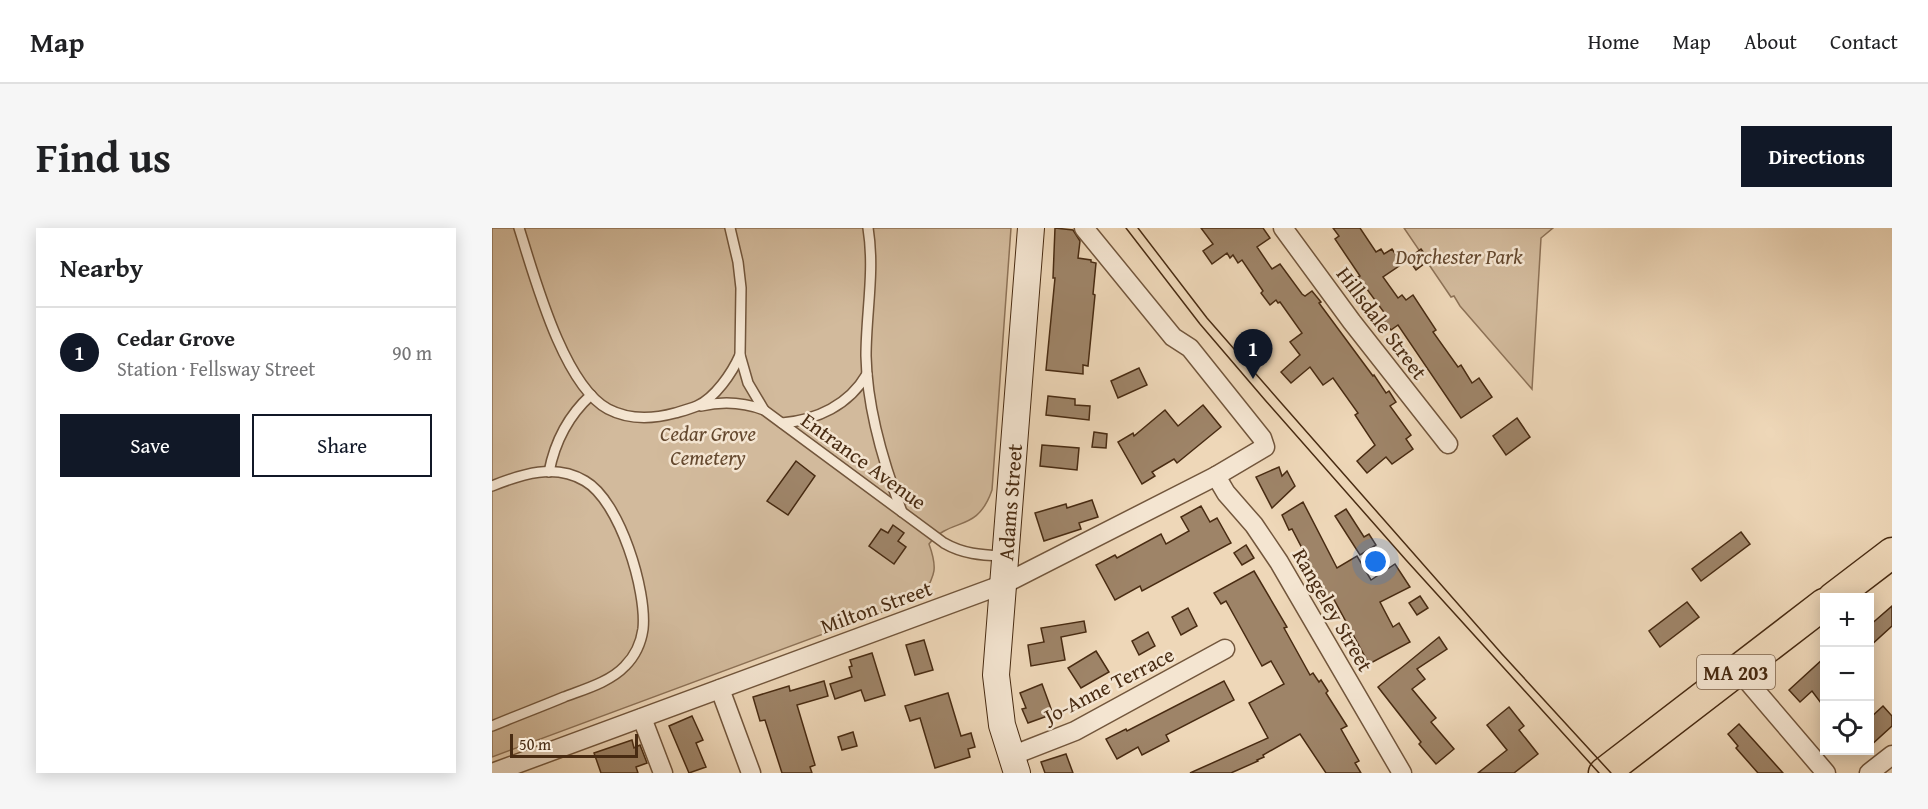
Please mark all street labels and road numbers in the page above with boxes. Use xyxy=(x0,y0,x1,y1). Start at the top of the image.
street label: Hillsdale Street xyxy=(1329,260,1435,387)
street label: Entrance Avenue xyxy=(795,405,933,517)
street label: Adams Street xyxy=(990,442,1030,562)
street label: Rangeley Street xyxy=(1285,542,1381,678)
street label: Milton Street xyxy=(816,572,937,642)
street label: Jo-Anne Terrace xyxy=(1036,639,1180,732)
road number: MA 203 xyxy=(1697,655,1775,689)

